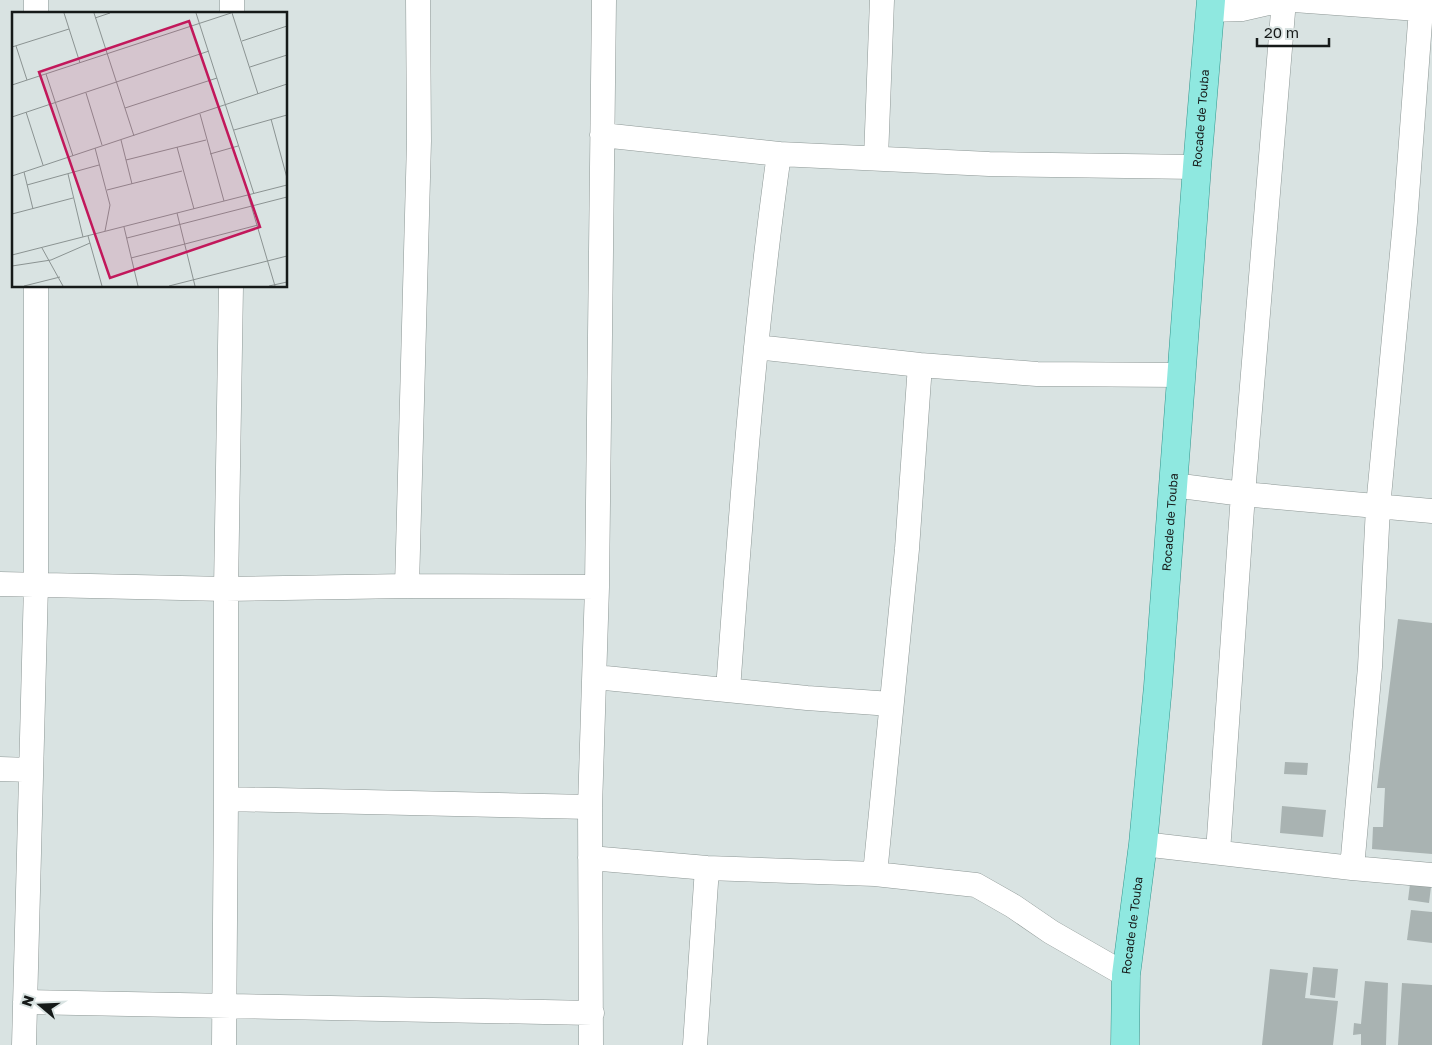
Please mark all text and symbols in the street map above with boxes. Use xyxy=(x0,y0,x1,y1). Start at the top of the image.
inset map xyxy=(12,12,288,288)
scale bar xyxy=(1257,15,1330,47)
text: 20 m xyxy=(1264,23,1299,41)
street label: Rocade de Touba xyxy=(1189,69,1212,168)
street label: Rocade de Touba xyxy=(1159,473,1181,572)
street label: Rocade de Touba xyxy=(1118,876,1146,975)
north arrow xyxy=(15,980,65,1030)
text: N xyxy=(17,993,37,1008)

